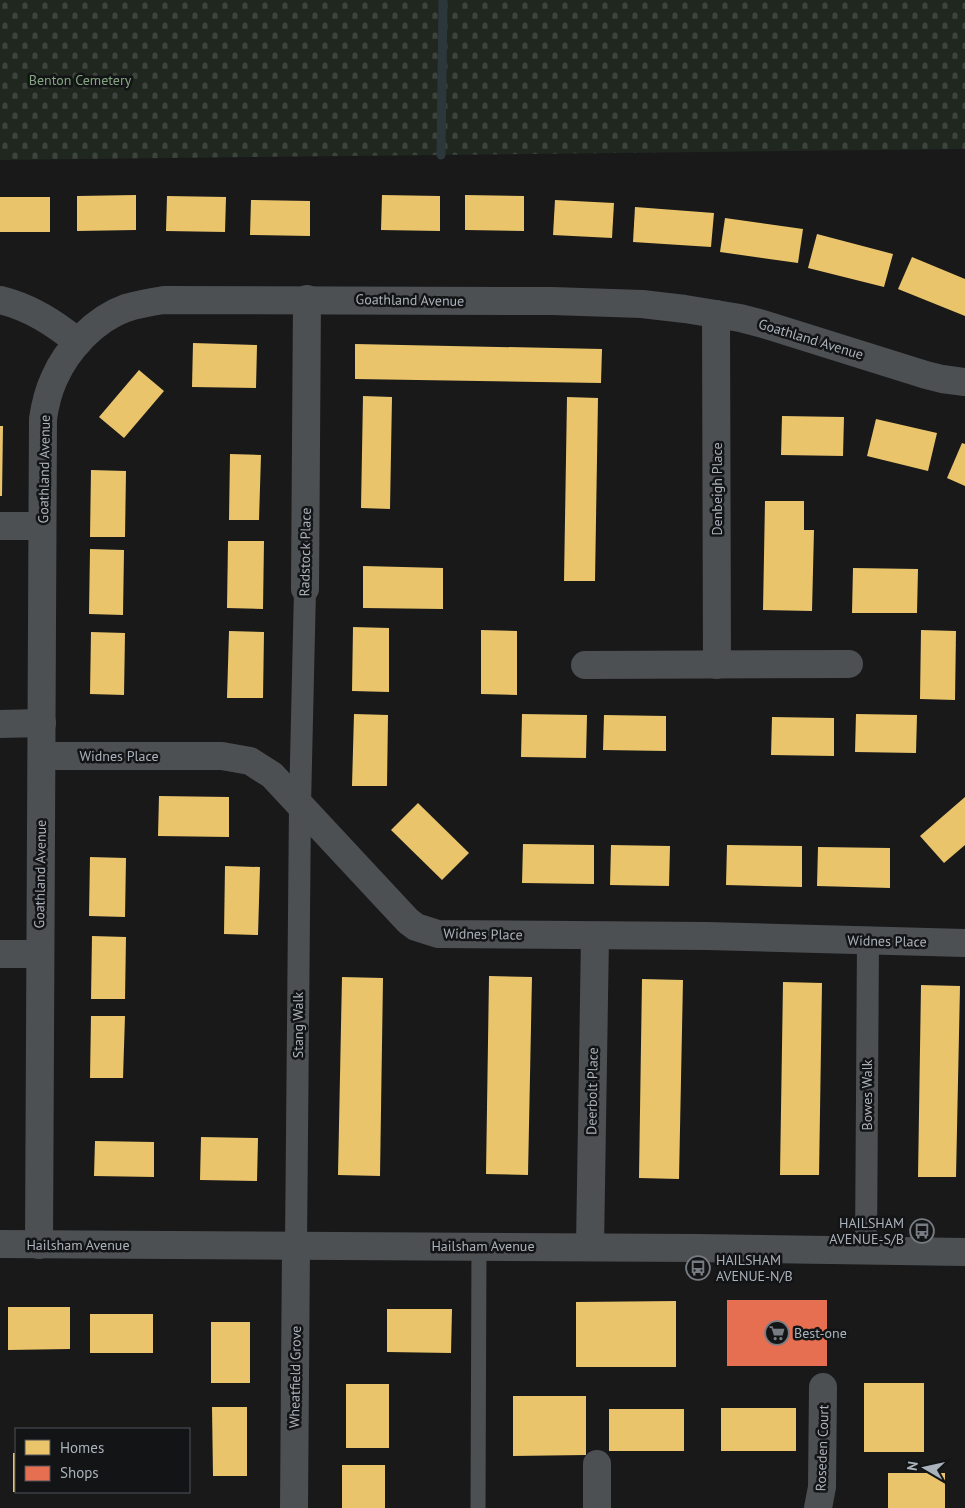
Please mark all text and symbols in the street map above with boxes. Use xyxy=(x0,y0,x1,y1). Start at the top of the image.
park label: Benton Cemetery xyxy=(29,71,132,89)
street label: Goathland Avenue xyxy=(356,290,464,310)
street label: Goathland Avenue xyxy=(756,315,866,363)
street label: Goathland Avenue xyxy=(34,415,54,523)
street label: Denbeigh Place xyxy=(708,442,726,536)
street label: Radstock Place xyxy=(295,507,315,597)
street label: Widnes Place xyxy=(79,747,159,765)
street label: Goathland Avenue xyxy=(30,820,50,928)
street label: Widnes Place xyxy=(443,924,523,944)
street label: Widnes Place xyxy=(847,931,927,951)
street label: Stang Walk xyxy=(289,991,307,1058)
street label: Deerbolt Place xyxy=(582,1047,602,1135)
street label: Bowes Walk xyxy=(858,1059,876,1130)
place label: HAILSHAM AVENUE-S/B xyxy=(829,1214,904,1248)
bus stop icon: HAILSHAM AVENUE-S/B xyxy=(909,1218,935,1244)
street label: Hailsham Avenue xyxy=(26,1236,130,1254)
street label: Hailsham Avenue xyxy=(431,1237,535,1255)
place label: HAILSHAM AVENUE-N/B xyxy=(716,1251,793,1285)
bus stop icon: HAILSHAM AVENUE-N/B xyxy=(685,1255,711,1281)
supermarket icon: Best-one xyxy=(764,1320,790,1346)
place label: Best-one xyxy=(794,1324,847,1342)
street label: Wheatfield Grove xyxy=(285,1326,305,1428)
street label: Roseden Court xyxy=(811,1404,833,1492)
legend xyxy=(15,1428,190,1493)
text: Homes xyxy=(60,1438,104,1457)
north arrow xyxy=(900,1443,950,1493)
text: N xyxy=(903,1460,922,1472)
text: Shops xyxy=(60,1463,99,1482)

